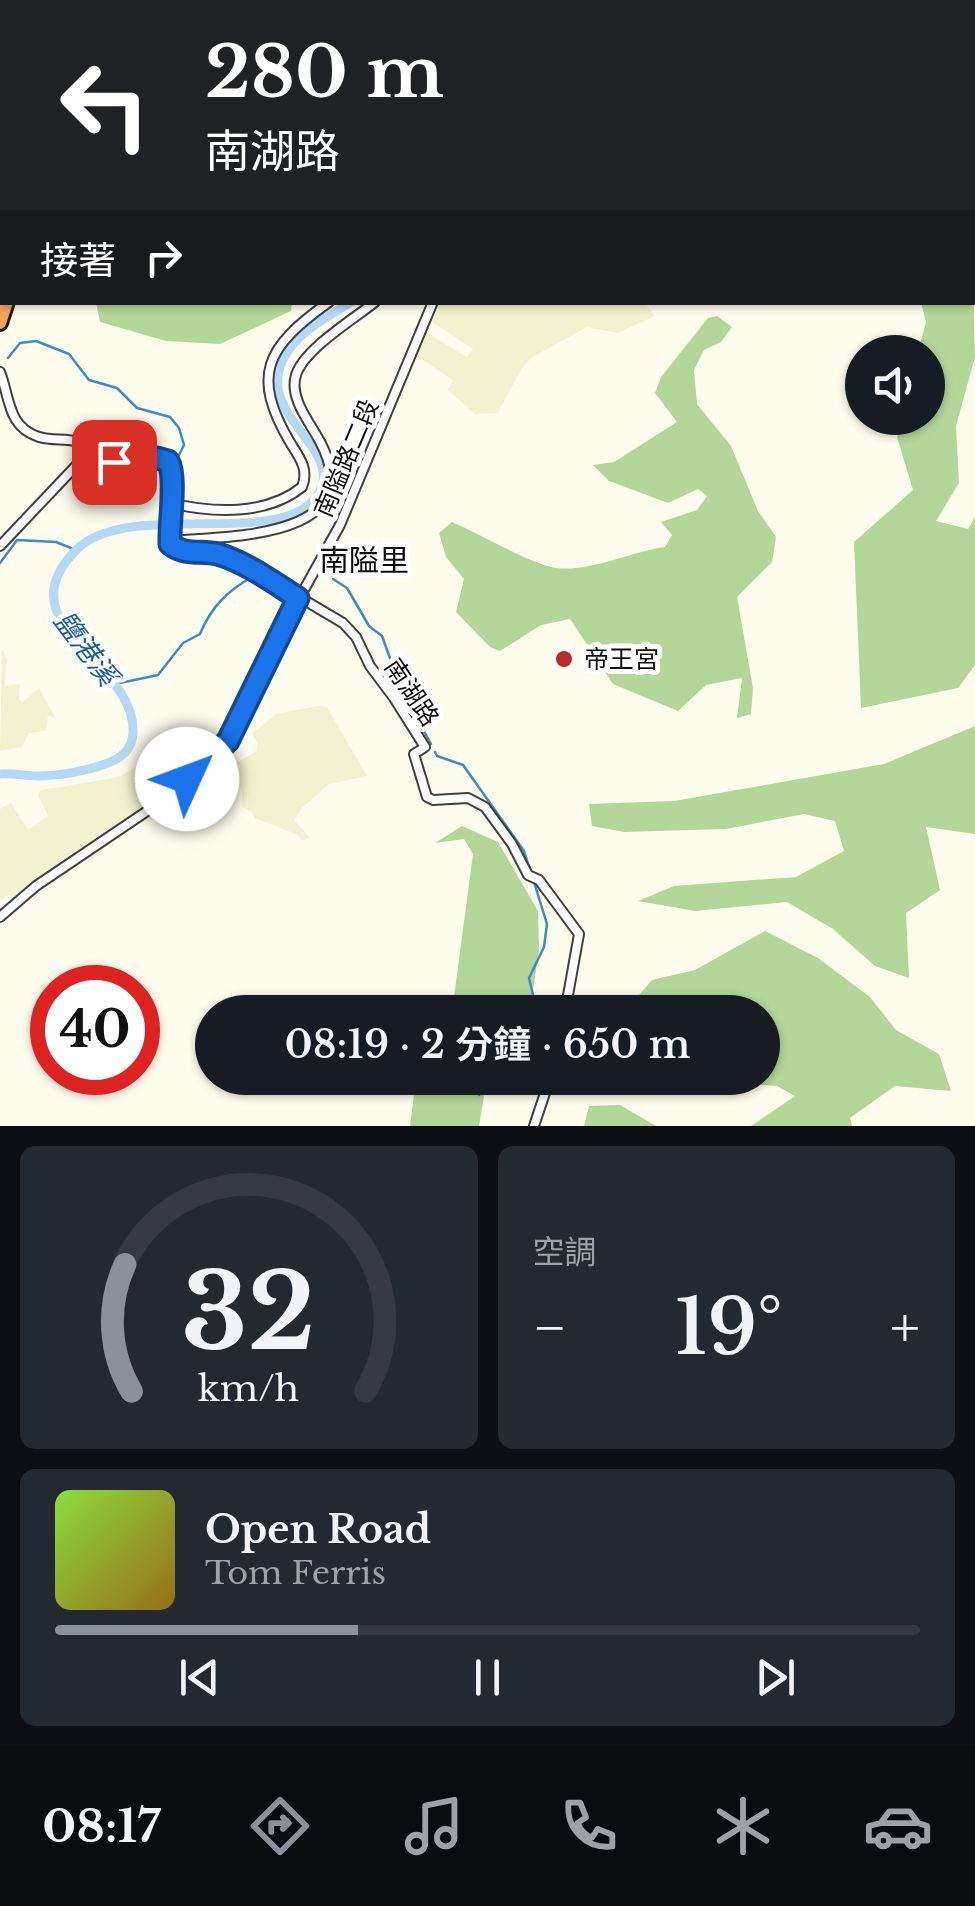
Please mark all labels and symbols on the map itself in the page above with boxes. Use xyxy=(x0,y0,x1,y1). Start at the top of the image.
street label: 南隘路二段 xyxy=(308,395,385,522)
pin xyxy=(72,420,157,505)
district label: 南隘里 xyxy=(319,542,409,579)
water label: 鹽港溪 xyxy=(46,604,127,696)
place label: 帝王宮 xyxy=(584,644,659,675)
marker: 帝王宮 xyxy=(553,648,575,670)
street label: 南湖路 xyxy=(378,653,445,732)
position arrow xyxy=(135,727,239,831)
speed limit sign: 40 xyxy=(30,965,160,1095)

